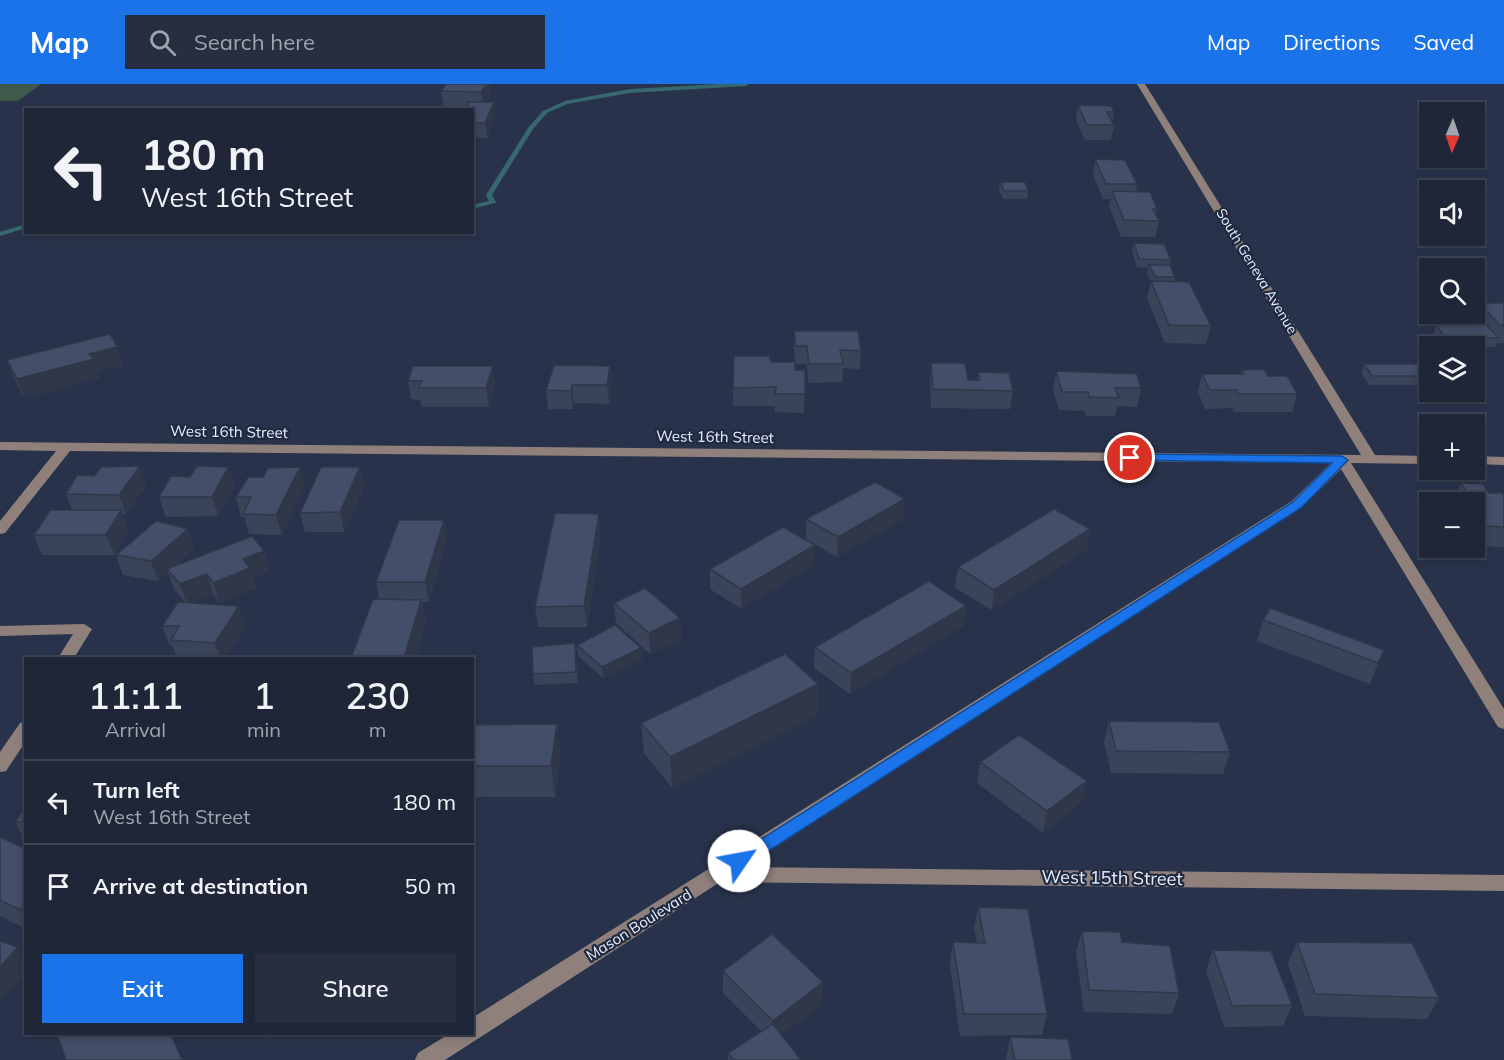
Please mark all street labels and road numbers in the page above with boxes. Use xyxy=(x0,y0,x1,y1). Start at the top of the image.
street label: South Geneva Avenue xyxy=(1212,205,1302,337)
street label: West 16th Street xyxy=(170,421,288,442)
street label: West 16th Street xyxy=(656,426,774,447)
street label: West 15th Street xyxy=(1041,865,1183,890)
street label: Mason Boulevard xyxy=(582,885,695,965)

